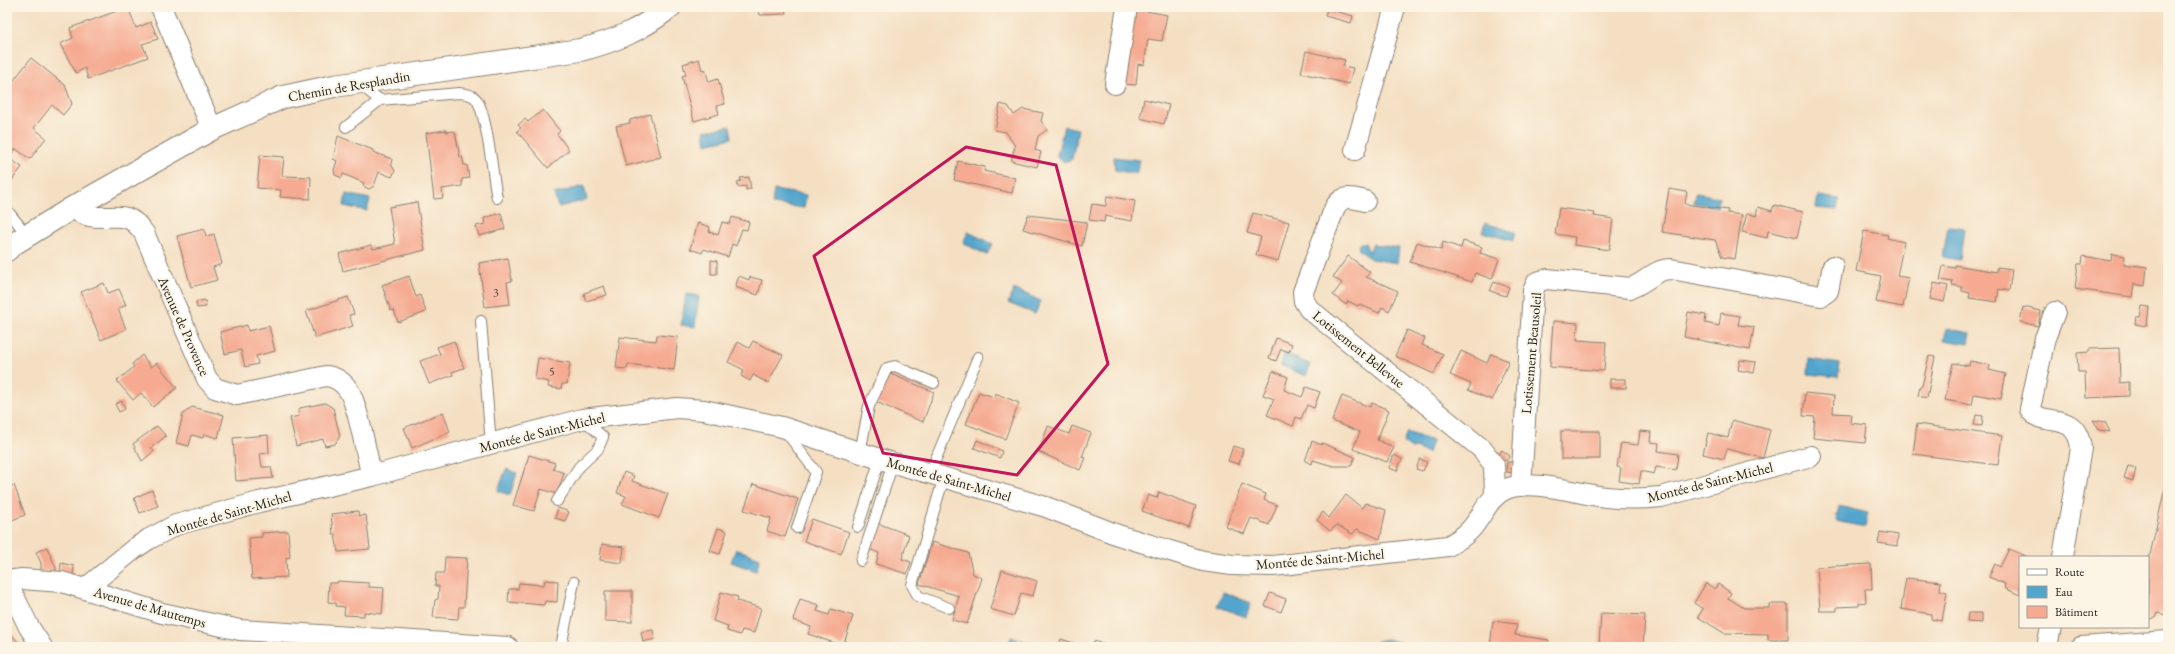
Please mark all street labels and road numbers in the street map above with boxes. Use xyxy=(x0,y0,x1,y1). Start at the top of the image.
street label: Chemin de Resplandin xyxy=(287,66,412,106)
street label: Avenue de Provence xyxy=(154,273,214,379)
street label: Lotissement Beausoleil xyxy=(1517,291,1545,414)
street label: Lotissement Bellevue xyxy=(1309,306,1409,392)
street label: Montée de Saint-Michel xyxy=(477,408,607,456)
street label: Montée de Saint-Michel xyxy=(885,453,1014,506)
street label: Montée de Saint-Michel xyxy=(1645,458,1775,506)
street label: Montée de Saint-Michel xyxy=(165,486,294,539)
street label: Montée de Saint-Michel xyxy=(1255,544,1386,574)
street label: Avenue de Mautemps xyxy=(91,582,209,632)

